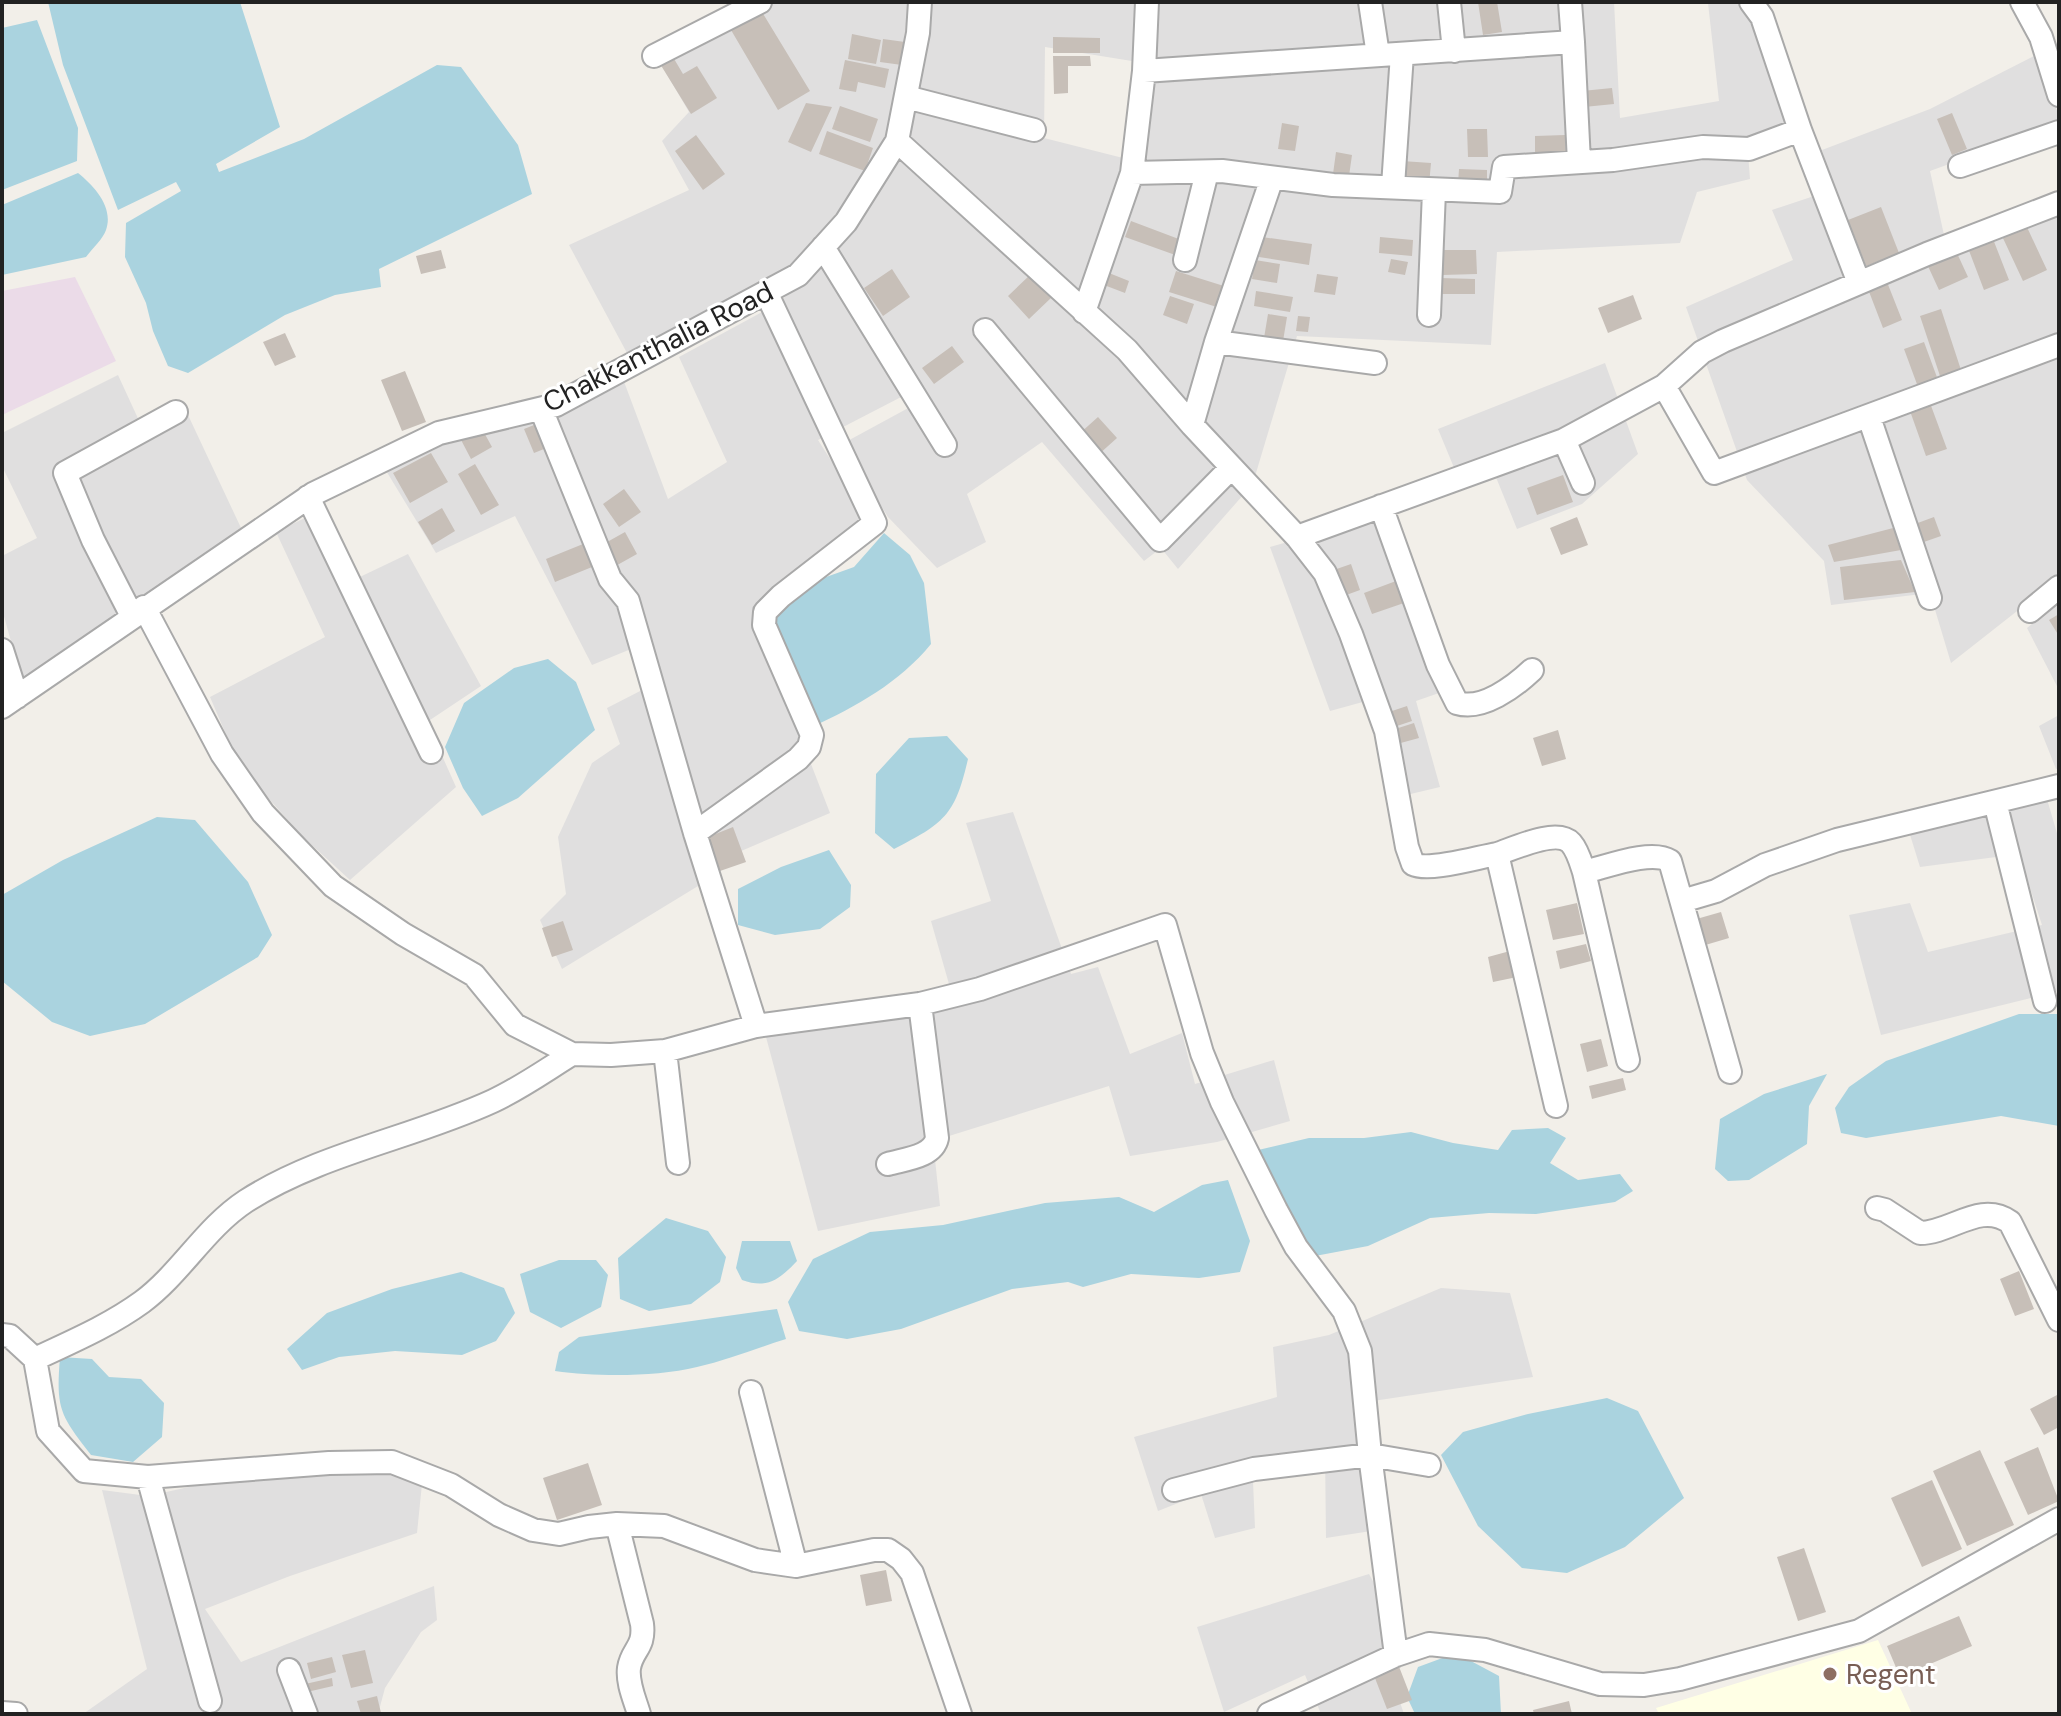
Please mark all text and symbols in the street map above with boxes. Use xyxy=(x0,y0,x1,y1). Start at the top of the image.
street label: Chakkanthalia Road xyxy=(536,273,780,421)
place label: Regent xyxy=(1846,1656,1936,1693)
marker: Regent xyxy=(1821,1665,1839,1683)

